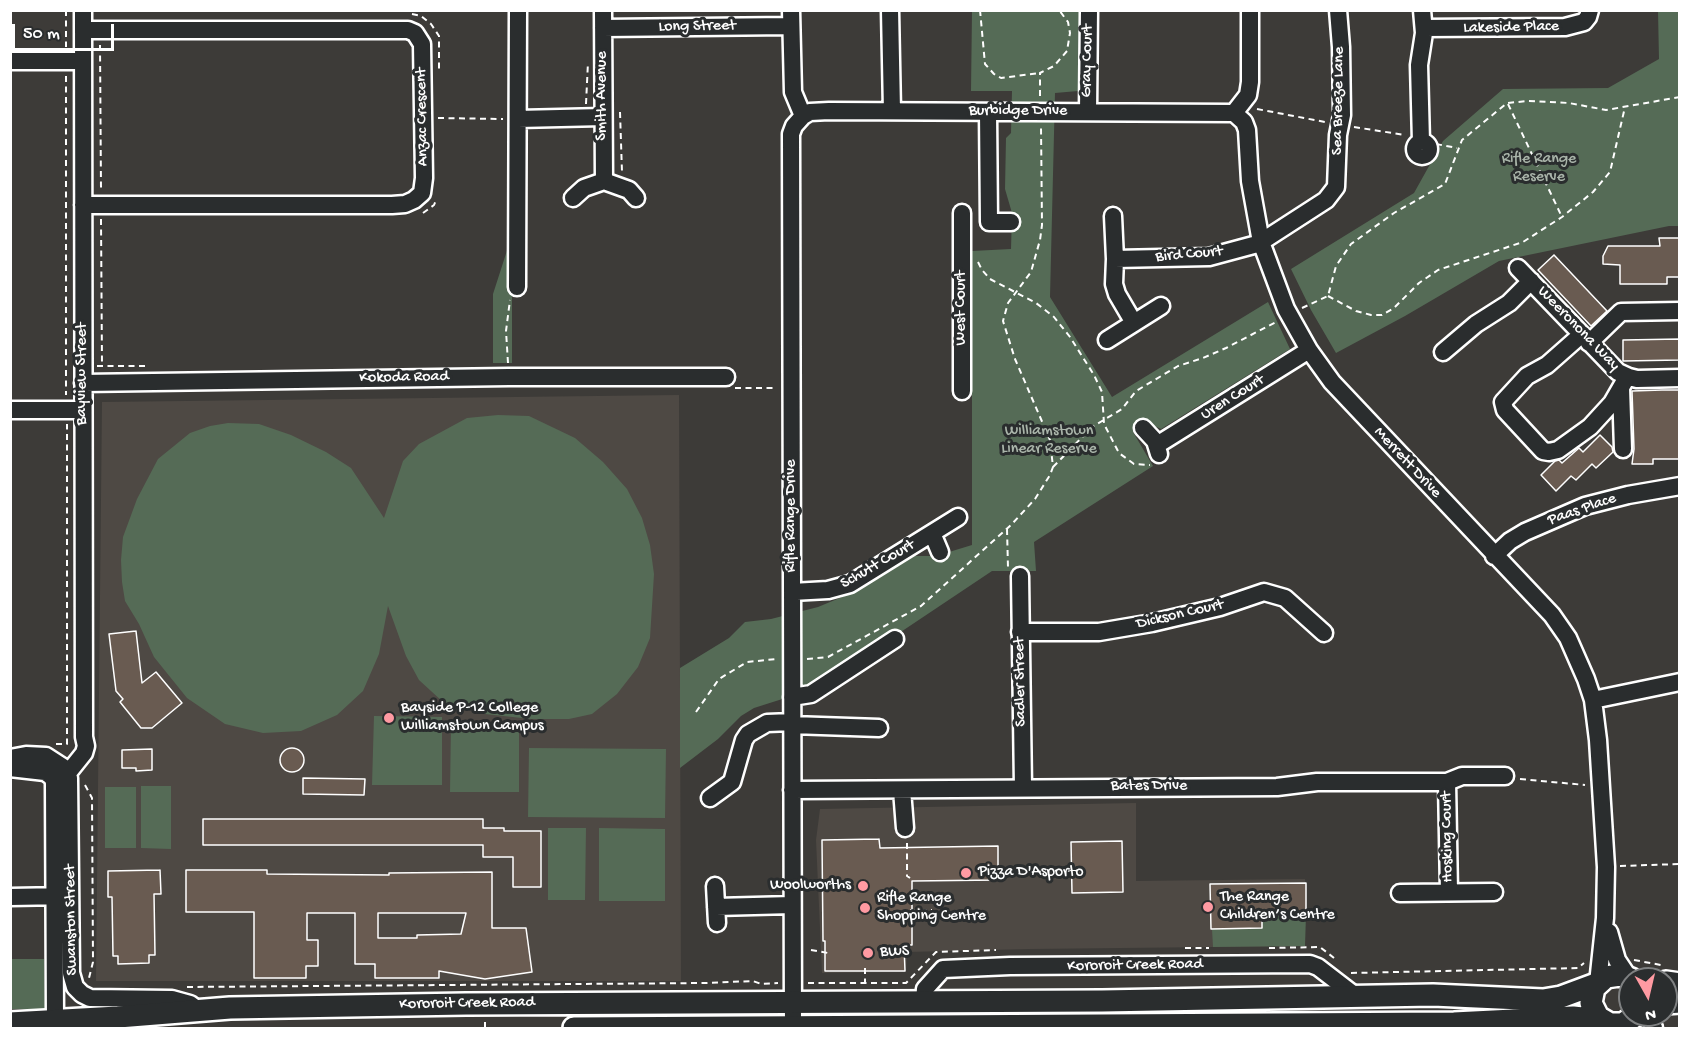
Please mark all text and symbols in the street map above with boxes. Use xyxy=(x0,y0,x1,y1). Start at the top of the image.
scale bar xyxy=(15,12,117,50)
street label: Long Street xyxy=(658,17,736,37)
street label: Lakeside Place xyxy=(1463,18,1559,38)
text: 50 m xyxy=(23,24,60,45)
street label: Gray Court xyxy=(1078,24,1098,98)
street label: Sea Breeze Lane xyxy=(1328,47,1350,155)
street label: Smith Avenue xyxy=(593,51,613,141)
street label: Anzac Crescent xyxy=(413,68,433,166)
street label: Burbidge Drive xyxy=(969,102,1067,122)
park label: Rifle Range Reserve xyxy=(1502,150,1576,188)
street label: Bird Court xyxy=(1155,243,1223,267)
street label: West Court xyxy=(952,271,972,345)
street label: Weeronona Way xyxy=(1533,283,1623,375)
street label: Bayview Street xyxy=(73,323,93,425)
street label: Kokoda Road xyxy=(359,368,449,388)
street label: Uren Court xyxy=(1198,371,1268,425)
park label: Williamstown Linear Reserve xyxy=(1001,422,1097,460)
street label: Merrett Drive xyxy=(1369,423,1445,503)
street label: Rifle Range Drive xyxy=(782,459,802,573)
street label: Paas Place xyxy=(1545,489,1619,531)
street label: Schutt Court xyxy=(837,536,919,594)
street label: Dickson Court xyxy=(1135,596,1225,634)
street label: Sadler Street xyxy=(1011,637,1031,727)
place label: Bayside P-12 College Williamstown Campus xyxy=(401,699,544,737)
marker: Bayside P-12 College Williamstown Campus xyxy=(382,711,396,725)
street label: Bates Drive xyxy=(1111,777,1187,797)
street label: Hosking Court xyxy=(1438,791,1458,883)
place label: Pizza D'Asporto xyxy=(978,863,1084,883)
street label: Swanston Street xyxy=(61,864,83,976)
marker: Pizza D'Asporto xyxy=(959,866,973,880)
place label: Woolworths xyxy=(770,876,851,896)
marker: Woolworths xyxy=(856,879,870,893)
place label: The Range Children’s Centre xyxy=(1220,888,1335,926)
place label: Rifle Range Shopping Centre xyxy=(877,889,986,927)
marker: The Range Children’s Centre xyxy=(1201,900,1215,914)
marker: Rifle Range Shopping Centre xyxy=(858,901,872,915)
place label: BWS xyxy=(880,943,909,963)
marker: BWS xyxy=(861,946,875,960)
street label: Kororoit Creek Road xyxy=(1067,955,1203,977)
north arrow xyxy=(1618,967,1678,1027)
street label: Kororoit Creek Road xyxy=(399,993,535,1015)
text: N xyxy=(1644,1003,1657,1023)

